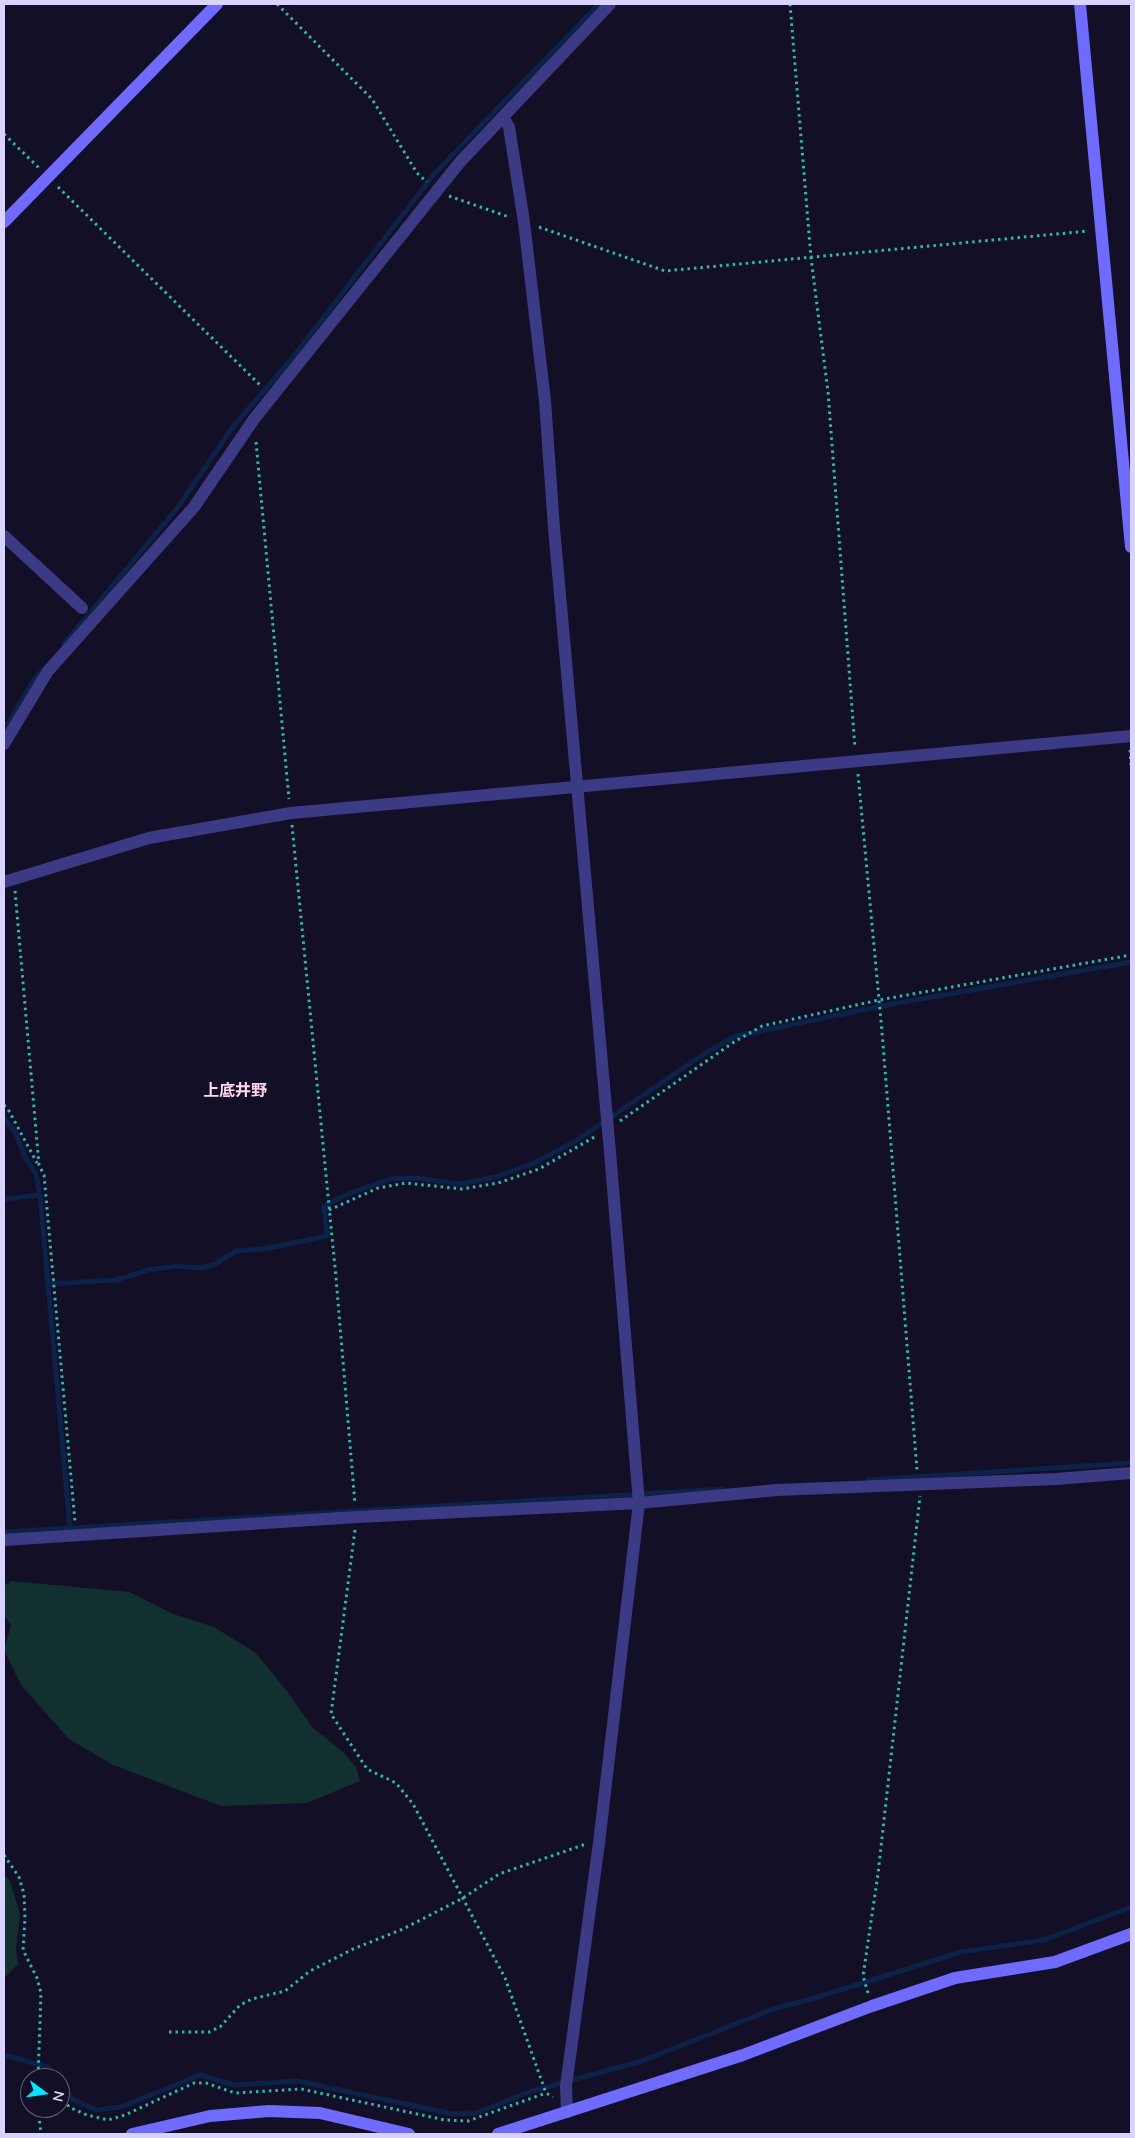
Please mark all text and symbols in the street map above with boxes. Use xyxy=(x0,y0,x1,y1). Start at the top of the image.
district label: 上底井野 xyxy=(203,1081,267,1101)
north arrow xyxy=(20,2068,70,2118)
text: N xyxy=(49,2089,69,2104)

